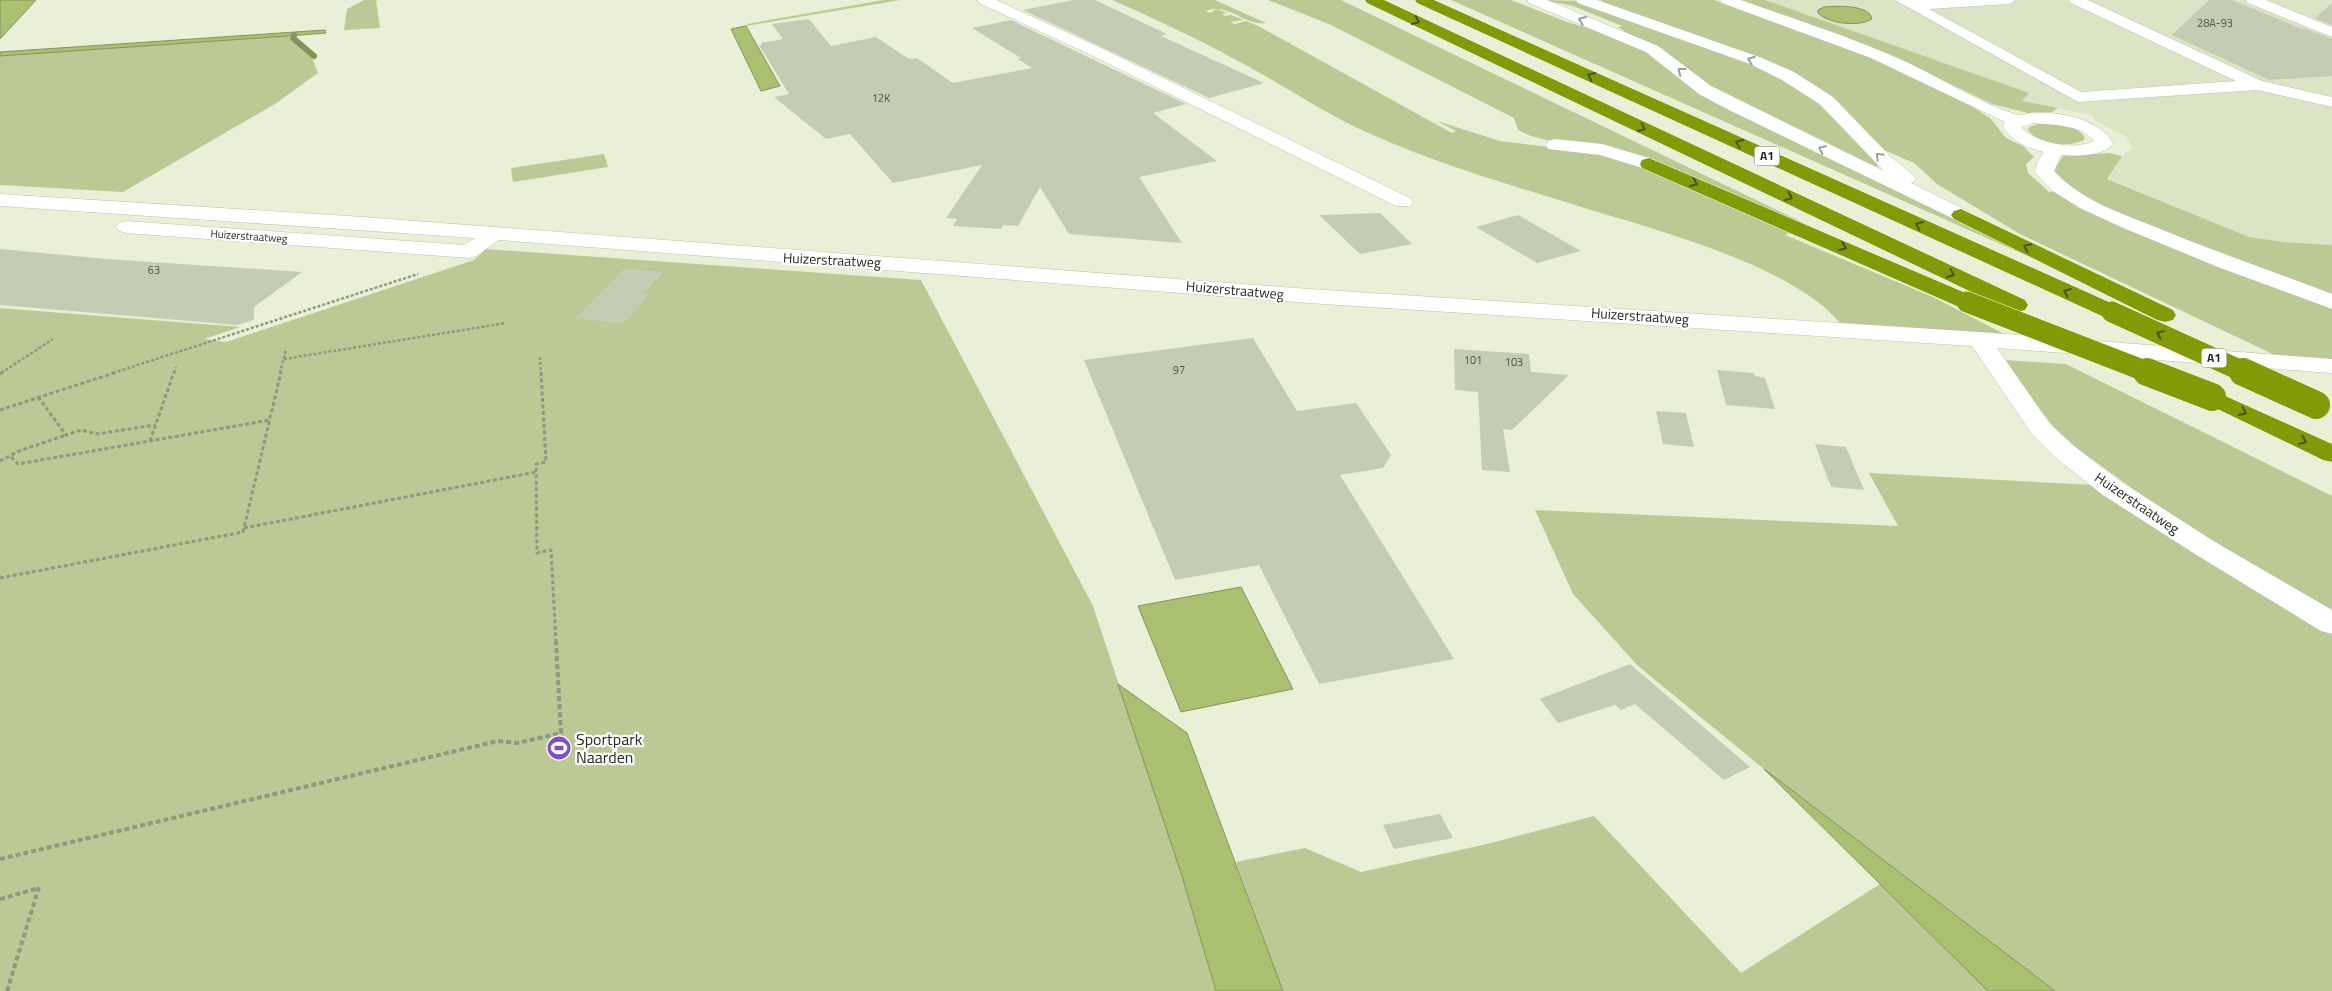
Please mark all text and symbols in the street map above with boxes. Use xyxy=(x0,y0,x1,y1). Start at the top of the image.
one-way arrow xyxy=(1411,15,1420,25)
house number: 28A-93 xyxy=(2197,15,2233,31)
one-way arrow xyxy=(1578,16,1587,26)
one-way arrow xyxy=(1747,56,1756,66)
one-way arrow xyxy=(1677,67,1686,76)
one-way arrow xyxy=(1587,72,1596,83)
house number: 12K xyxy=(872,90,891,106)
one-way arrow xyxy=(1637,121,1646,132)
one-way arrow xyxy=(1735,139,1744,150)
one-way arrow xyxy=(1818,145,1827,155)
road number: A1 xyxy=(1754,146,1780,166)
one-way arrow xyxy=(1876,153,1885,162)
one-way arrow xyxy=(1689,176,1698,187)
one-way arrow xyxy=(1783,191,1792,201)
one-way arrow xyxy=(1915,220,1924,231)
street label: Huizerstraatweg xyxy=(210,225,288,247)
one-way arrow xyxy=(1838,241,1847,252)
one-way arrow xyxy=(2023,243,2032,254)
street label: Huizerstraatweg xyxy=(782,246,882,273)
house number: 63 xyxy=(148,262,160,278)
one-way arrow xyxy=(1946,268,1955,278)
street label: Huizerstraatweg xyxy=(1185,275,1285,304)
one-way arrow xyxy=(2063,287,2072,298)
street label: Huizerstraatweg xyxy=(1590,302,1690,329)
one-way arrow xyxy=(2156,329,2165,340)
road number: A1 xyxy=(2202,348,2226,368)
house number: 101 xyxy=(1464,352,1482,368)
house number: 103 xyxy=(1505,354,1523,370)
house number: 97 xyxy=(1173,362,1185,378)
one-way arrow xyxy=(2238,406,2247,416)
one-way arrow xyxy=(2298,434,2307,445)
street label: Huizerstraatweg xyxy=(2091,466,2184,539)
place label: Sportpark Naarden xyxy=(576,727,643,769)
sports icon: Sportpark Naarden xyxy=(546,735,572,761)

